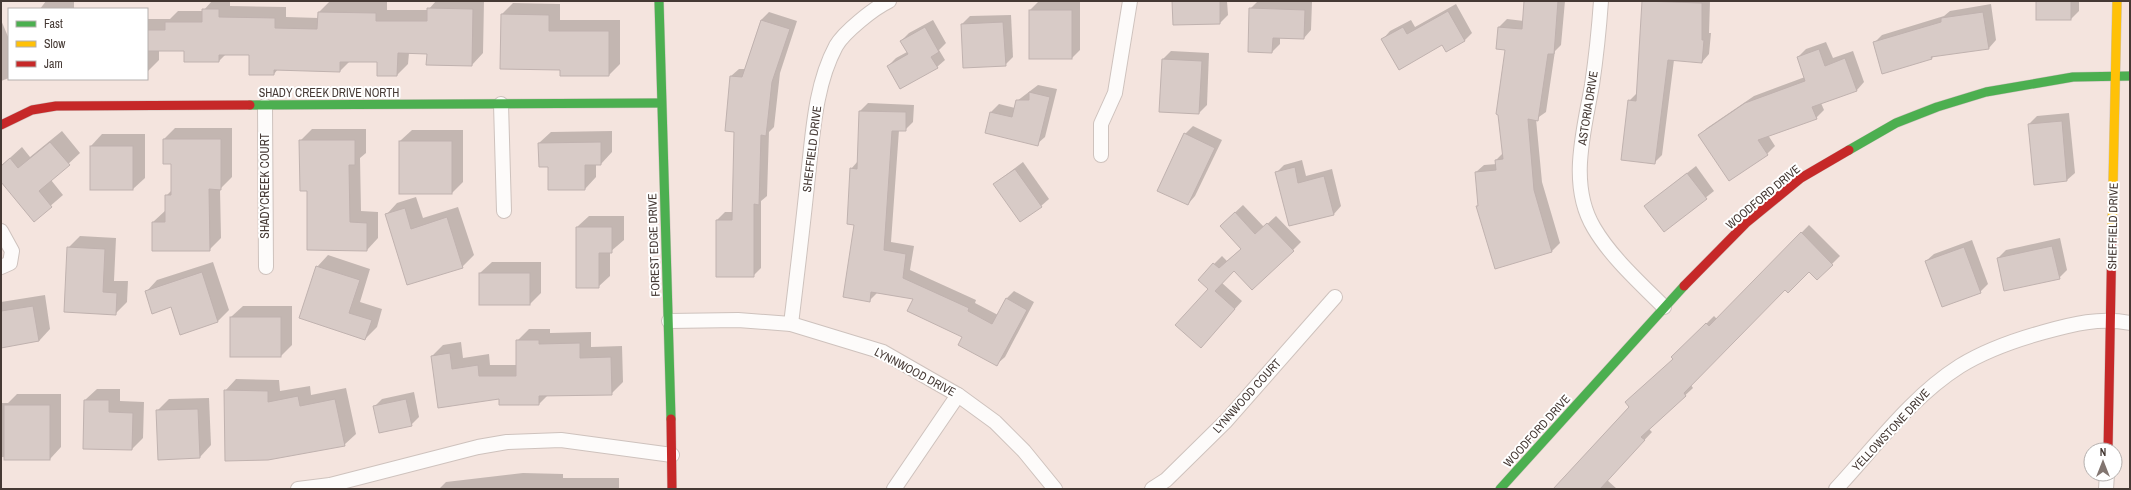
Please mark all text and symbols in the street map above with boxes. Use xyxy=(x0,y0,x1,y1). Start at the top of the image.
legend xyxy=(8,8,148,80)
text: Fast xyxy=(44,16,63,32)
text: Slow xyxy=(44,36,66,52)
text: Jam xyxy=(44,56,63,72)
street label: ASTORIA DRIVE xyxy=(1574,70,1602,147)
street label: SHADY CREEK DRIVE NORTH xyxy=(259,85,399,101)
street label: SHEFFIELD DRIVE xyxy=(799,105,825,193)
street label: SHADYCREEK COURT xyxy=(257,133,273,239)
street label: WOODFORD DRIVE xyxy=(1722,161,1804,233)
street label: SHEFFIELD DRIVE xyxy=(2104,182,2122,270)
street label: FOREST EDGE DRIVE xyxy=(644,193,664,297)
street label: LYNNWOOD DRIVE xyxy=(871,344,959,400)
street label: LYNNWOOD COURT xyxy=(1209,355,1285,437)
street label: YELLOWSTONE DRIVE xyxy=(1848,385,1934,475)
street label: WOODFORD DRIVE xyxy=(1500,391,1574,471)
north arrow xyxy=(2083,442,2123,482)
text: N xyxy=(2100,445,2106,459)

